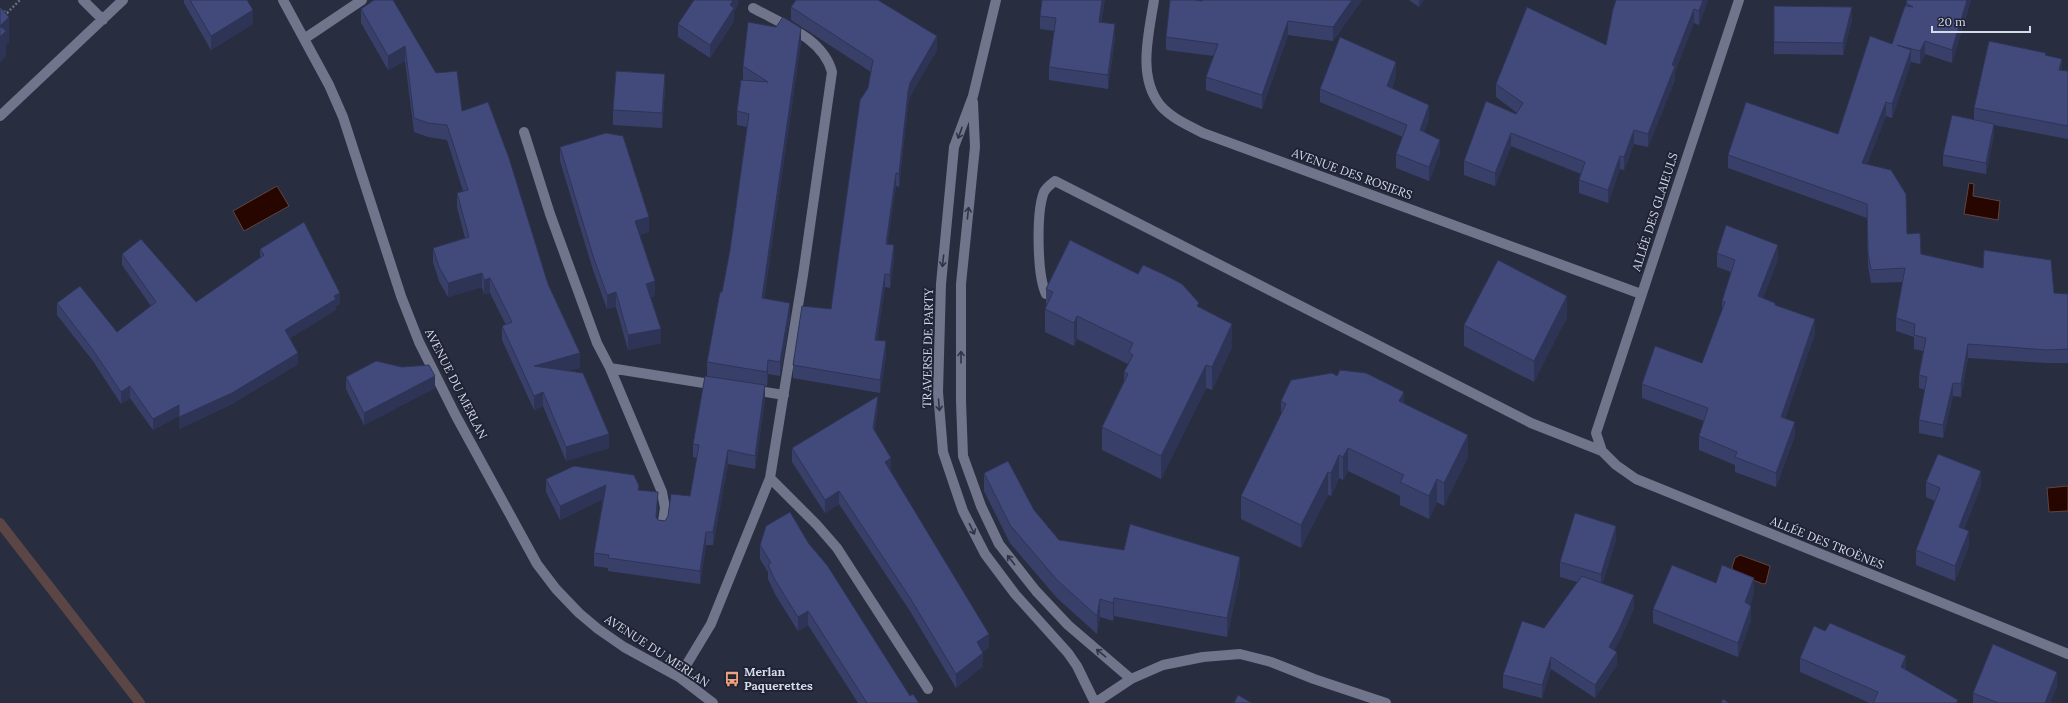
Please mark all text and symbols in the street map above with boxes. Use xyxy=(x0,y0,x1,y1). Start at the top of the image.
scale bar xyxy=(1932,8,2030,34)
text: 20 m xyxy=(1938,14,1966,29)
one-way arrow xyxy=(955,126,963,138)
street label: AVENUE DES ROSIERS xyxy=(1289,144,1415,202)
street label: ALLÉE DES GLAIEULS xyxy=(1628,150,1681,274)
one-way arrow xyxy=(965,207,972,220)
one-way arrow xyxy=(940,254,947,267)
street label: TRAVERSE DE PARTY xyxy=(919,287,936,408)
street label: AVENUE DU MERLAN xyxy=(422,325,491,442)
one-way arrow xyxy=(957,351,965,364)
one-way arrow xyxy=(935,398,942,411)
street label: ALLÉE DES TROÈNES xyxy=(1767,513,1886,572)
one-way arrow xyxy=(969,523,977,535)
one-way arrow xyxy=(1007,554,1016,565)
street label: AVENUE DU MERLAN xyxy=(601,611,713,690)
one-way arrow xyxy=(1096,648,1107,657)
place label: Merlan Paquerettes xyxy=(744,664,813,693)
bus stop icon: Merlan Paquerettes xyxy=(723,670,741,688)

